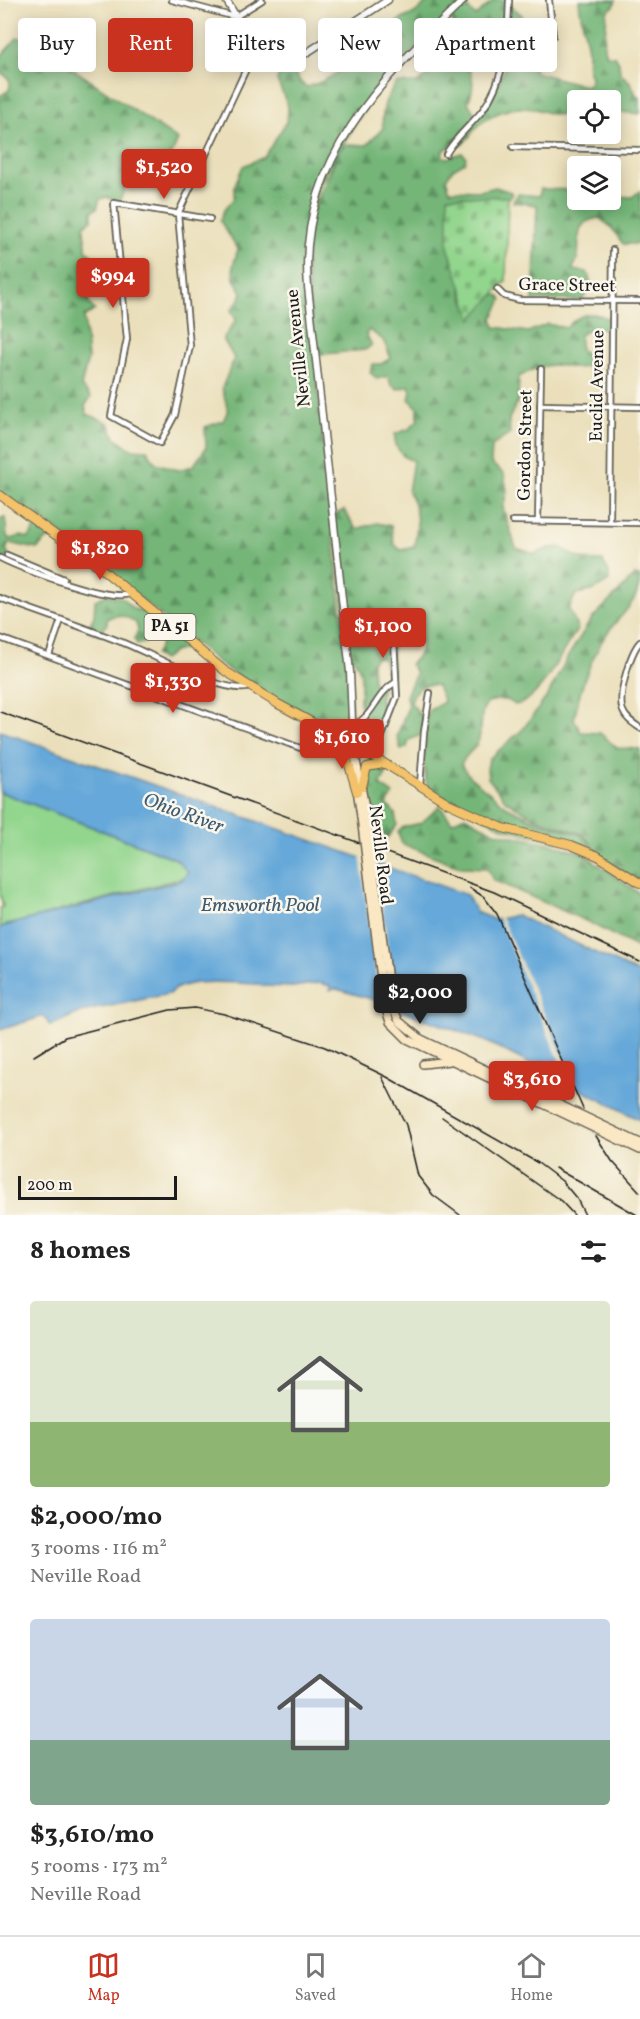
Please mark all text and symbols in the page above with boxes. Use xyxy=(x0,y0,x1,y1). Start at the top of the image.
chip: Buy xyxy=(18,18,96,72)
chip: Rent xyxy=(108,18,193,72)
chip: Filters xyxy=(205,18,306,72)
chip: New xyxy=(318,18,402,72)
chip: Apartment xyxy=(414,18,557,72)
map controls xyxy=(567,90,621,210)
button: locate xyxy=(567,90,621,144)
pin: $1,520 xyxy=(115,149,213,200)
text: $1,520 xyxy=(135,154,193,182)
button: layers xyxy=(567,156,621,210)
pin: $994 xyxy=(77,258,149,309)
text: $994 xyxy=(90,263,136,291)
street label: Grace Street xyxy=(518,273,616,299)
street label: Neville Avenue xyxy=(280,288,318,408)
street label: Euclid Avenue xyxy=(585,330,611,442)
street label: Gordon Street xyxy=(513,389,539,501)
pin: $1,820 xyxy=(51,530,149,581)
text: $1,820 xyxy=(71,535,129,563)
pin: $1,100 xyxy=(334,608,432,659)
text: $1,100 xyxy=(354,613,412,641)
road number: PA 51 xyxy=(144,614,195,640)
pin: $1,330 xyxy=(124,663,222,714)
text: $1,330 xyxy=(145,668,201,696)
pin: $1,610 xyxy=(293,719,391,770)
text: $1,610 xyxy=(314,724,370,752)
water label: Ohio River xyxy=(139,787,228,842)
street label: Neville Road xyxy=(361,804,399,906)
water label: Emsworth Pool xyxy=(200,892,320,920)
pin: $2,000 xyxy=(371,974,469,1025)
text: $2,000 xyxy=(388,979,452,1007)
pin: $3,610 xyxy=(483,1061,581,1112)
text: $3,610 xyxy=(503,1066,561,1094)
scale bar xyxy=(18,1173,177,1200)
text: 200 m xyxy=(27,1175,72,1197)
text: 8 homes xyxy=(30,1233,131,1269)
icon: filters xyxy=(577,1235,610,1268)
icon: home xyxy=(266,1340,374,1448)
text: $2,000/mo xyxy=(30,1499,162,1535)
text: 3 rooms · 116 m² xyxy=(30,1535,167,1563)
text: Neville Road xyxy=(30,1563,141,1591)
icon: home xyxy=(266,1658,374,1766)
text: $3,610/mo xyxy=(30,1817,154,1853)
text: 5 rooms · 173 m² xyxy=(30,1853,168,1881)
text: Neville Road xyxy=(30,1881,141,1909)
tab: Map xyxy=(87,1949,120,2007)
tab: Saved xyxy=(295,1949,336,2007)
tab: Home xyxy=(510,1949,553,2007)

